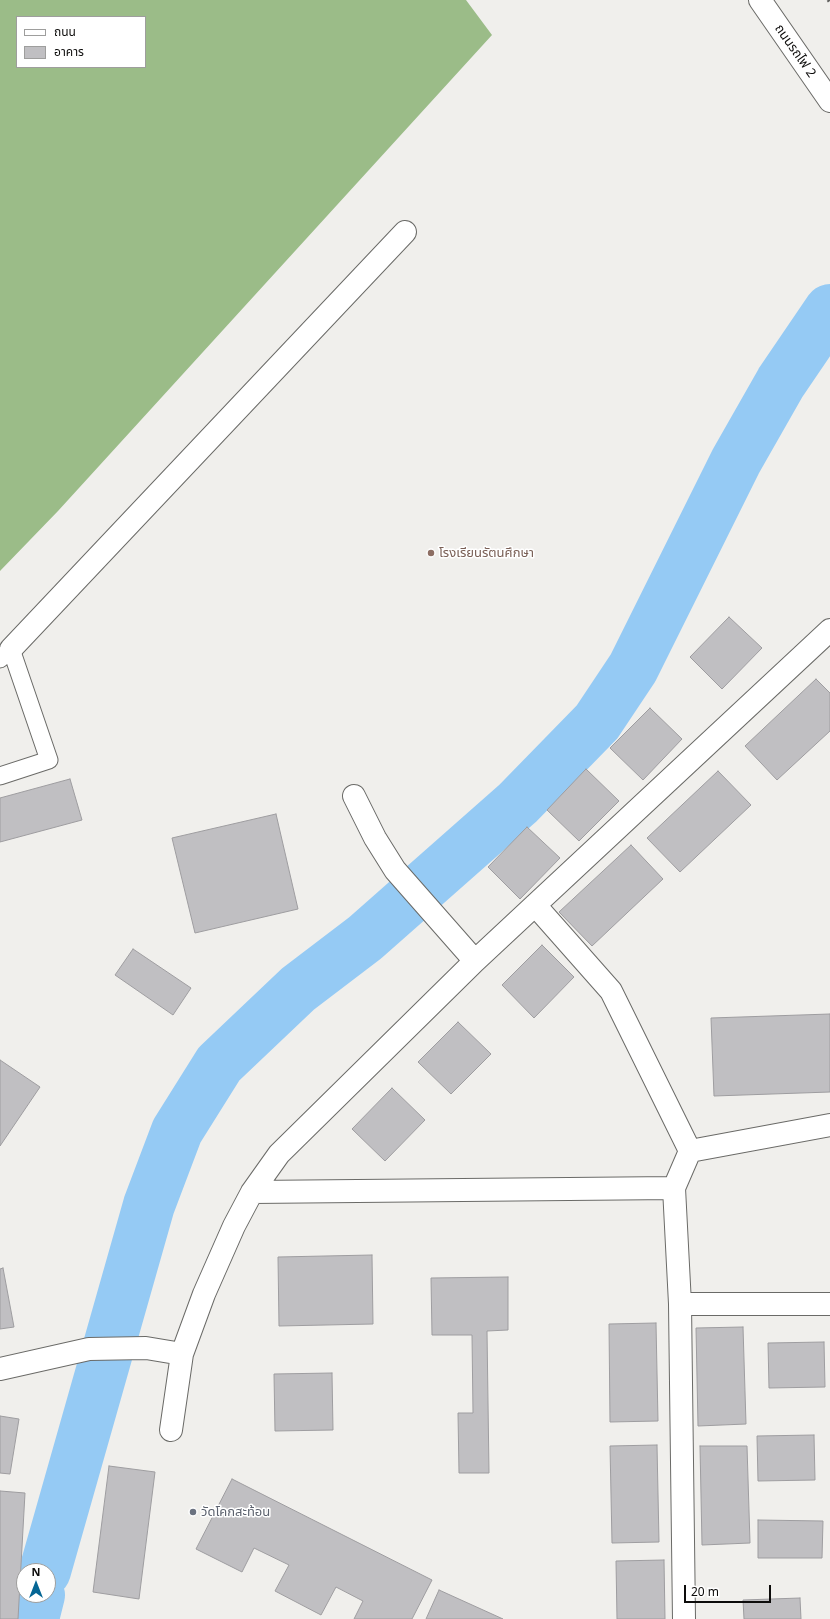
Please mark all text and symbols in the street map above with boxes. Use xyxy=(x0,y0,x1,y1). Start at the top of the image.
legend xyxy=(16,16,146,68)
street label: ถนนรถไฟ 2 xyxy=(771,21,819,81)
text: ถนน xyxy=(54,23,76,40)
text: อาคาร xyxy=(54,43,84,60)
place label: โรงเรียนรัตนศึกษา xyxy=(439,545,534,561)
marker: โรงเรียนรัตนศึกษา xyxy=(426,548,436,558)
place label: วัดโคกสะท้อน xyxy=(201,1504,270,1520)
marker: วัดโคกสะท้อน xyxy=(188,1507,198,1517)
north arrow xyxy=(16,1563,56,1603)
text: N xyxy=(32,1564,40,1579)
scale bar xyxy=(686,1577,773,1603)
text: 20 m xyxy=(691,1583,719,1600)

